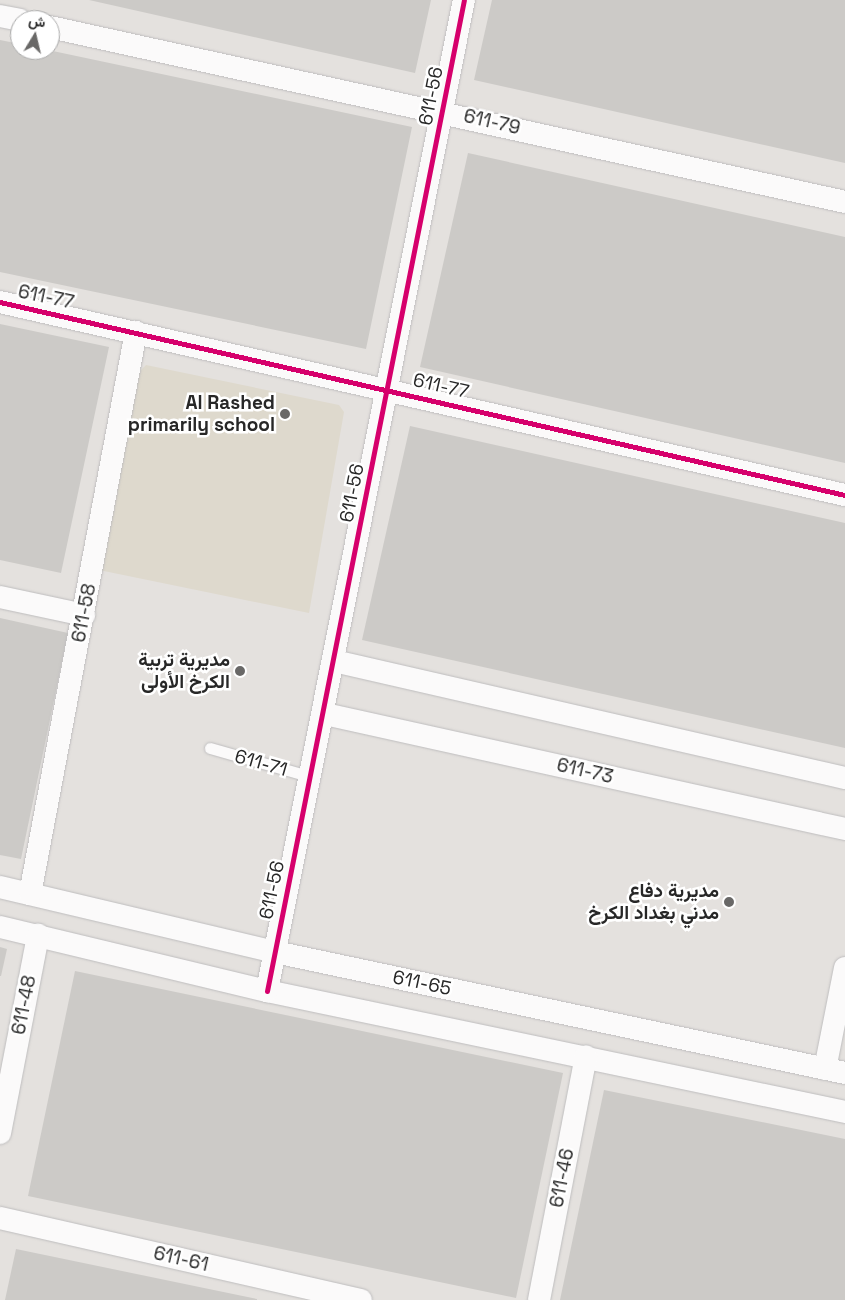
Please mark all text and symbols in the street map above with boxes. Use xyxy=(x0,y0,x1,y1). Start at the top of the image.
north arrow xyxy=(10,10,60,60)
text: ش xyxy=(27,11,47,31)
street label: 611-56 xyxy=(414,65,448,127)
street label: 611-79 xyxy=(461,104,523,140)
street label: 611-77 xyxy=(16,280,76,314)
street label: 611-77 xyxy=(411,369,471,403)
place label: Al Rashed primarily school xyxy=(128,392,275,436)
marker: Al Rashed primarily school xyxy=(279,408,291,420)
street label: 611-56 xyxy=(335,462,369,524)
street label: 611-58 xyxy=(67,582,101,644)
place label: مديرية تربية الكرخ الأولى xyxy=(138,649,230,693)
marker: مديرية تربية الكرخ الأولى xyxy=(234,665,246,677)
street label: 611-71 xyxy=(232,745,290,781)
street label: 611-73 xyxy=(555,753,615,789)
street label: 611-56 xyxy=(255,859,289,921)
place label: مديرية دفاع مدني بغداد الكرخ xyxy=(588,880,719,924)
marker: مديرية دفاع مدني بغداد الكرخ xyxy=(723,896,735,908)
street label: 611-65 xyxy=(391,966,453,1000)
street label: 611-48 xyxy=(7,973,41,1037)
street label: 611-46 xyxy=(545,1147,579,1209)
street label: 611-61 xyxy=(151,1242,211,1276)

